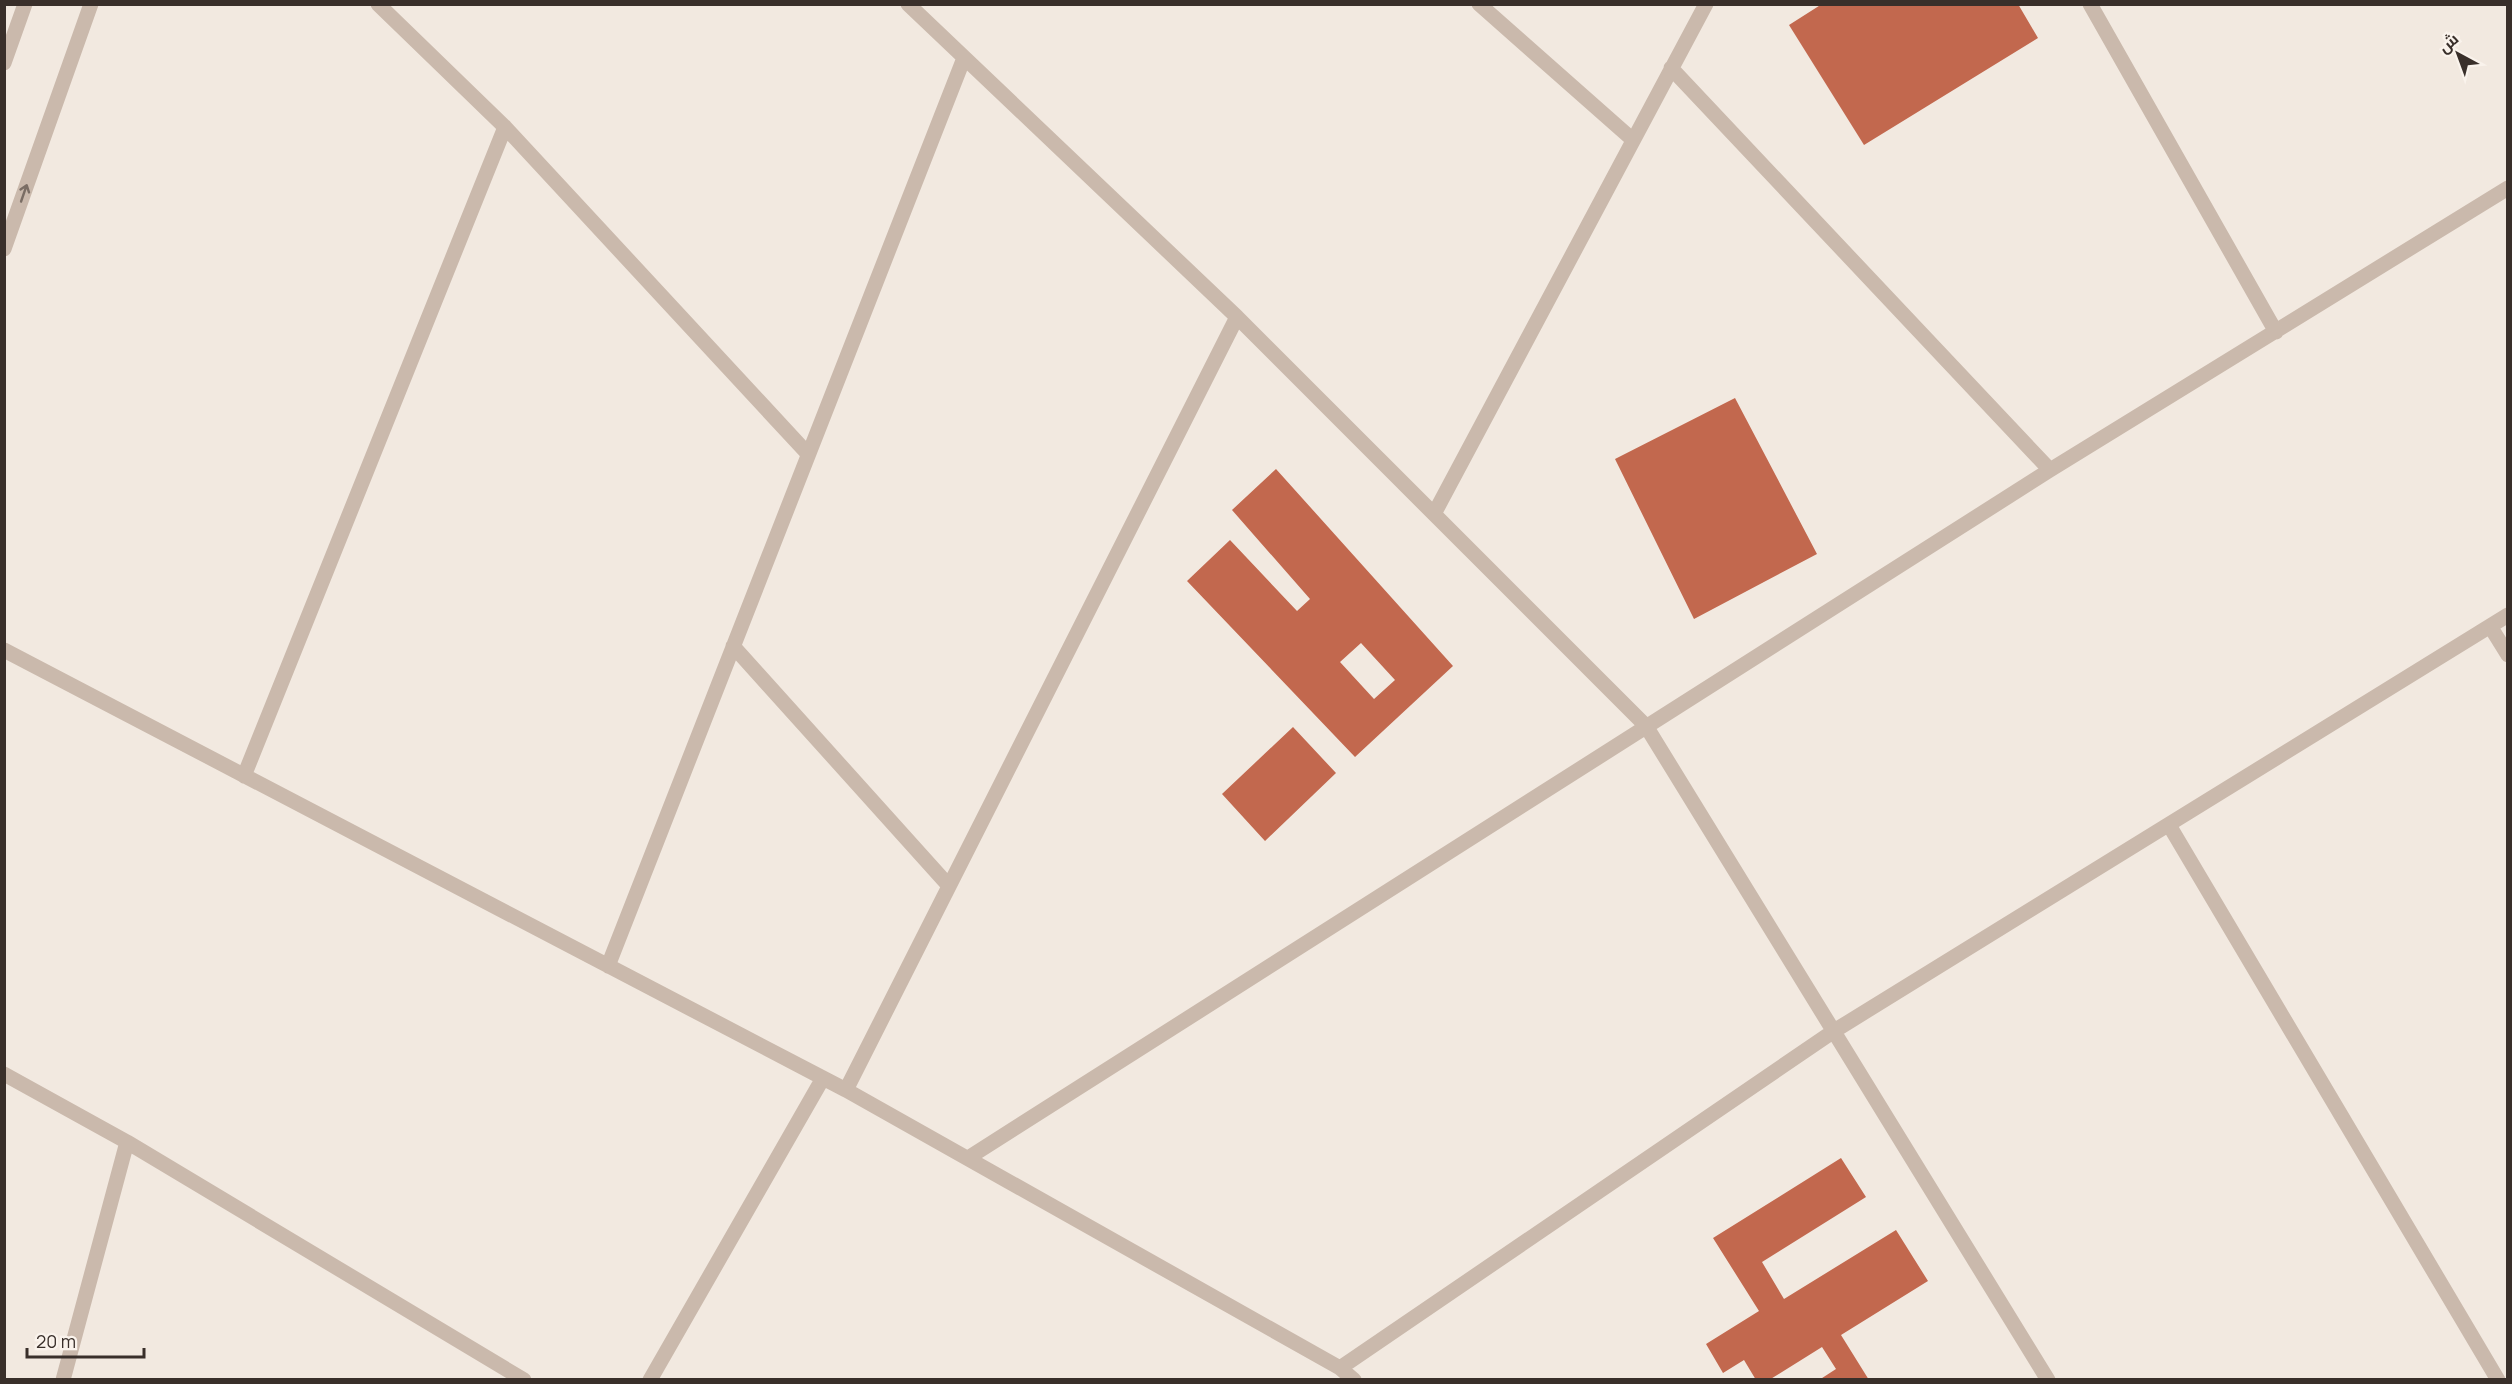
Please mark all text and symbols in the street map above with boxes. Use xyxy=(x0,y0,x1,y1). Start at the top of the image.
north arrow xyxy=(2428,24,2488,84)
text: ش xyxy=(2433,28,2463,58)
one-way arrow xyxy=(19,184,30,203)
scale bar xyxy=(27,1321,144,1359)
text: 20 m xyxy=(36,1329,76,1353)

